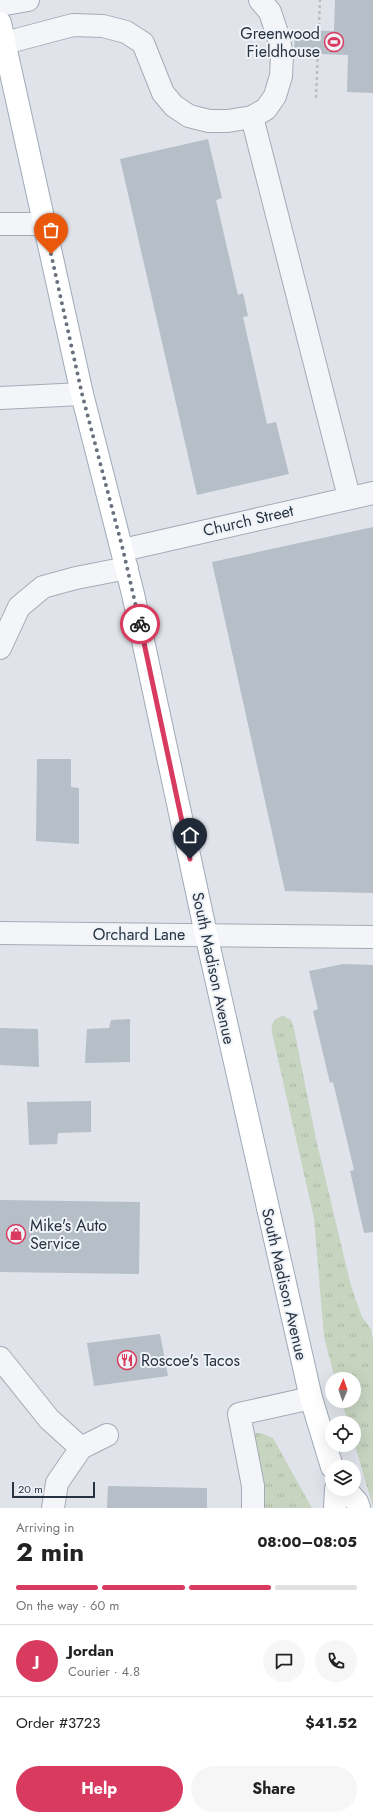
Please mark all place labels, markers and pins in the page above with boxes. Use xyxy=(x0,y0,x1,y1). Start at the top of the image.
place label: Greenwood Fieldhouse xyxy=(240,22,320,63)
sports icon: Greenwood Fieldhouse xyxy=(323,31,345,53)
pin xyxy=(34,213,68,254)
pin xyxy=(173,818,207,859)
place label: Mike's Auto Service xyxy=(30,1214,107,1255)
shop icon: Mike's Auto Service xyxy=(5,1223,27,1245)
restaurant icon: Roscoe's Tacos xyxy=(116,1349,138,1371)
place label: Roscoe's Tacos xyxy=(141,1349,240,1372)

